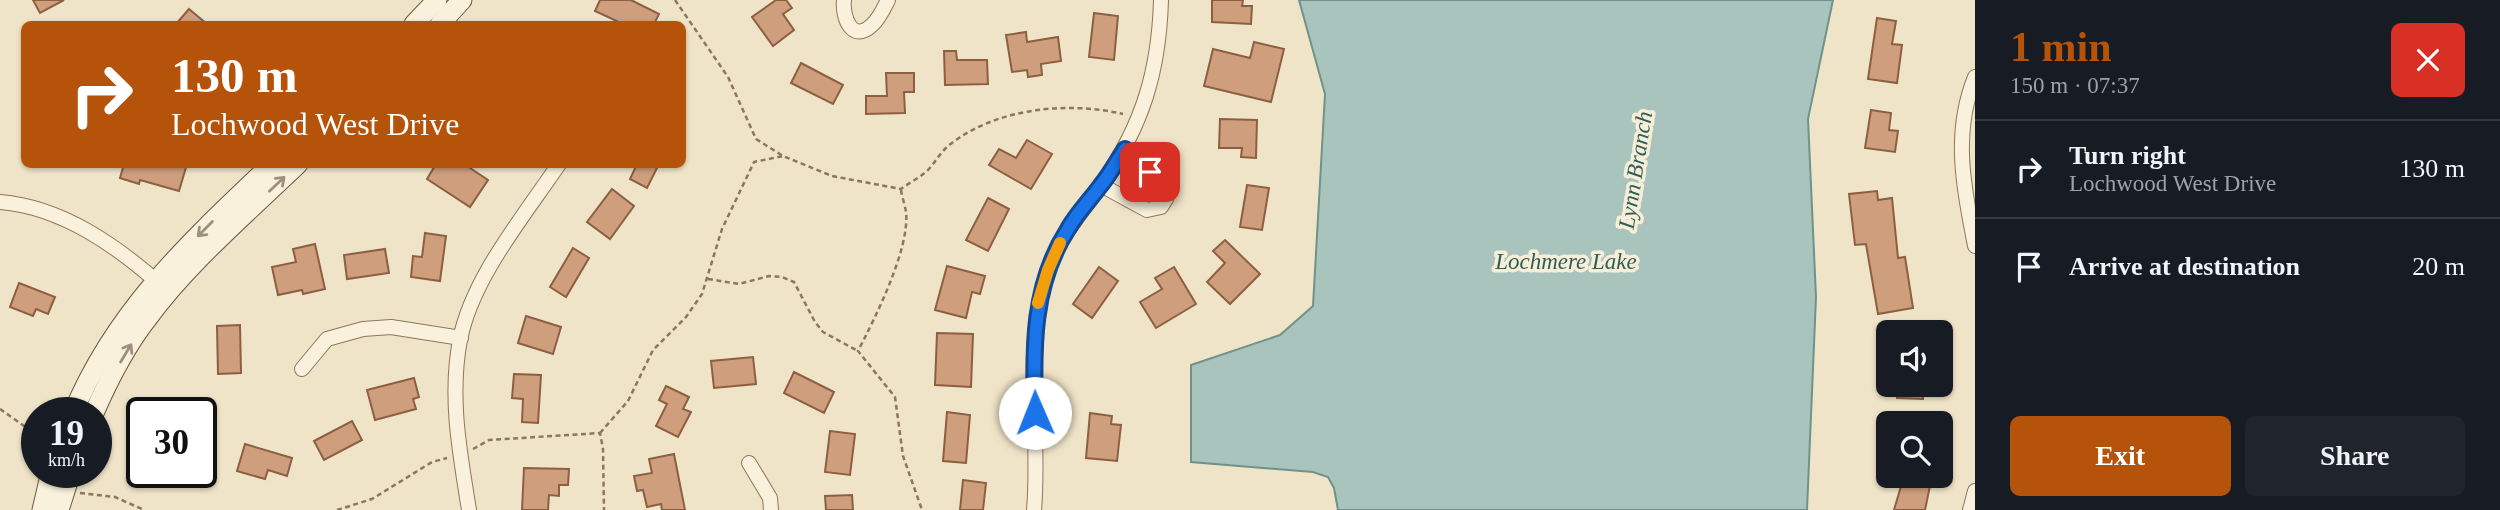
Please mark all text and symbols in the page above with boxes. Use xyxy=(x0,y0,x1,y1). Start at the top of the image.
button: close xyxy=(2391,23,2465,97)
text: 1 min xyxy=(2010,24,2112,70)
text: 130 m xyxy=(171,48,298,103)
icon: right xyxy=(56,49,147,140)
text: 150 m · 07:37 xyxy=(2010,73,2140,98)
text: Lochwood West Drive xyxy=(171,106,459,142)
water label: Lynn Branch xyxy=(1614,109,1657,232)
text: Turn right xyxy=(2069,141,2186,170)
pin xyxy=(1120,142,1180,202)
icon: right xyxy=(2010,150,2048,188)
icon: arrive xyxy=(1131,153,1169,191)
text: 130 m xyxy=(2399,154,2465,183)
text: Lochwood West Drive xyxy=(2069,171,2276,196)
one-way arrow xyxy=(268,176,285,193)
one-way arrow xyxy=(197,220,214,237)
icon: arrive xyxy=(2010,248,2048,286)
water label: Lochmere Lake xyxy=(1494,249,1637,274)
text: Arrive at destination xyxy=(2069,252,2300,281)
text: 20 m xyxy=(2412,252,2465,281)
map controls xyxy=(1876,320,1953,488)
button: sound xyxy=(1876,320,1953,397)
one-way arrow xyxy=(119,343,133,363)
position arrow xyxy=(998,376,1072,450)
speed limit sign: 30 xyxy=(126,397,217,488)
button: search xyxy=(1876,411,1953,488)
text: 19 xyxy=(49,414,84,453)
button: Exit xyxy=(2010,416,2231,496)
button: Share xyxy=(2245,416,2465,496)
text: km/h xyxy=(48,450,85,470)

